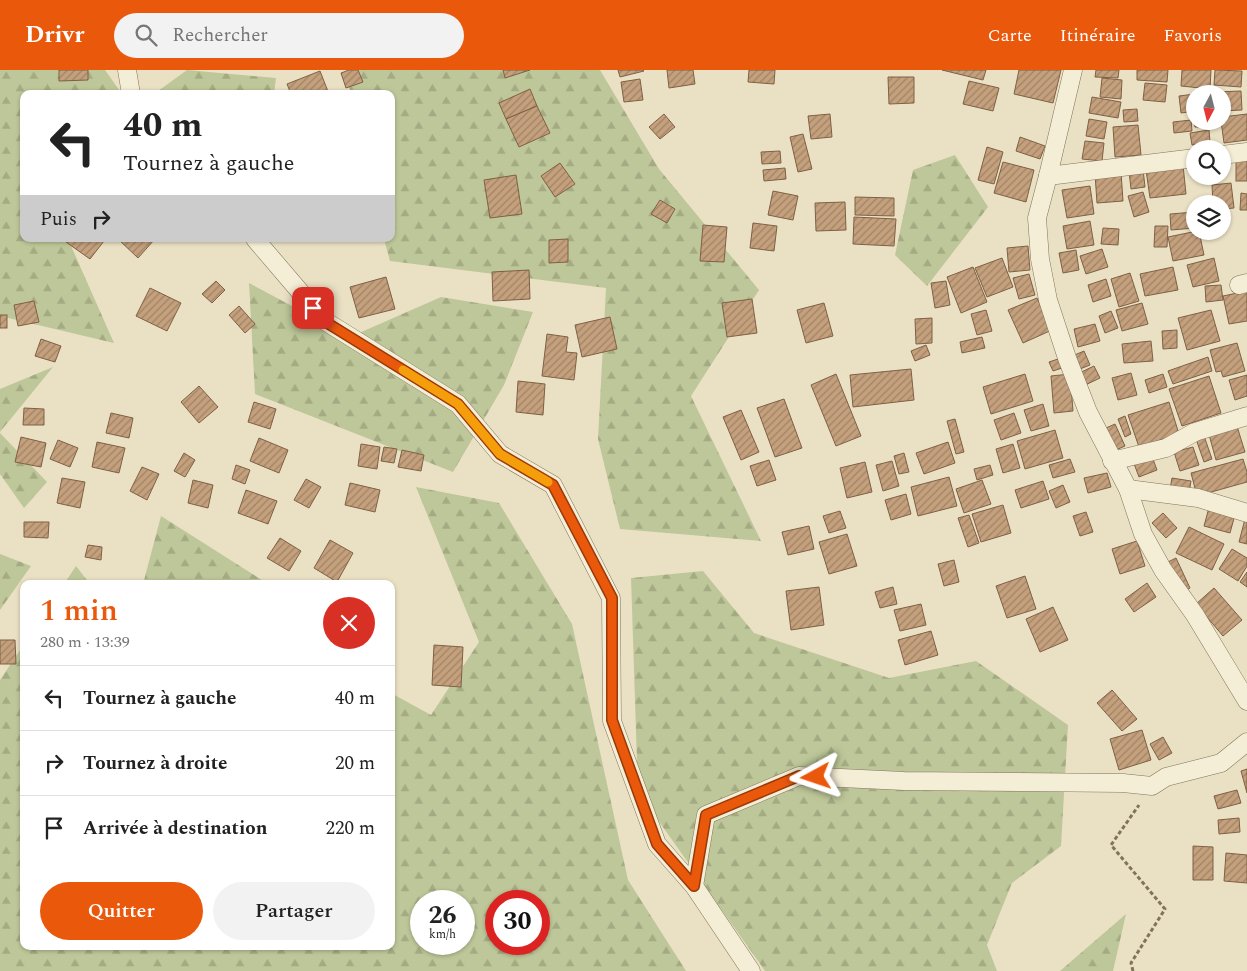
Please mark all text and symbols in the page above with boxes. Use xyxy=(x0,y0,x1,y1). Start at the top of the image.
search box xyxy=(114,13,464,58)
text: Drivr xyxy=(25,17,84,53)
icon: search xyxy=(132,21,160,49)
text: Rechercher xyxy=(172,21,268,50)
text: Carte xyxy=(988,22,1032,49)
text: Itinéraire xyxy=(1060,22,1136,49)
text: Favoris xyxy=(1164,22,1222,49)
north arrow xyxy=(1186,85,1231,130)
map controls xyxy=(1186,85,1231,240)
text: 40 m xyxy=(123,99,203,152)
icon: left xyxy=(40,110,105,175)
button: search xyxy=(1186,140,1231,185)
text: Tournez à gauche xyxy=(123,147,294,180)
button: layers xyxy=(1186,195,1231,240)
text: Puis xyxy=(40,205,77,234)
icon: right xyxy=(87,205,115,233)
pin xyxy=(292,287,334,329)
icon: arrive xyxy=(299,294,327,322)
text: 1 min xyxy=(40,588,118,634)
button: close xyxy=(323,597,375,649)
text: 280 m · 13:39 xyxy=(40,630,130,654)
icon: left xyxy=(40,684,68,712)
text: Tournez à gauche xyxy=(83,684,236,713)
text: 40 m xyxy=(335,684,375,713)
icon: right xyxy=(40,749,68,777)
text: Tournez à droite xyxy=(83,749,227,778)
text: 20 m xyxy=(335,749,375,778)
position arrow xyxy=(789,750,841,802)
icon: arrive xyxy=(40,814,68,842)
text: Arrivée à destination xyxy=(83,814,267,843)
text: 220 m xyxy=(325,814,375,843)
button: Quitter xyxy=(40,882,203,940)
button: Partager xyxy=(213,882,375,940)
speed limit sign: 30 xyxy=(485,890,550,955)
text: 26 xyxy=(428,897,457,935)
text: km/h xyxy=(429,925,456,944)

